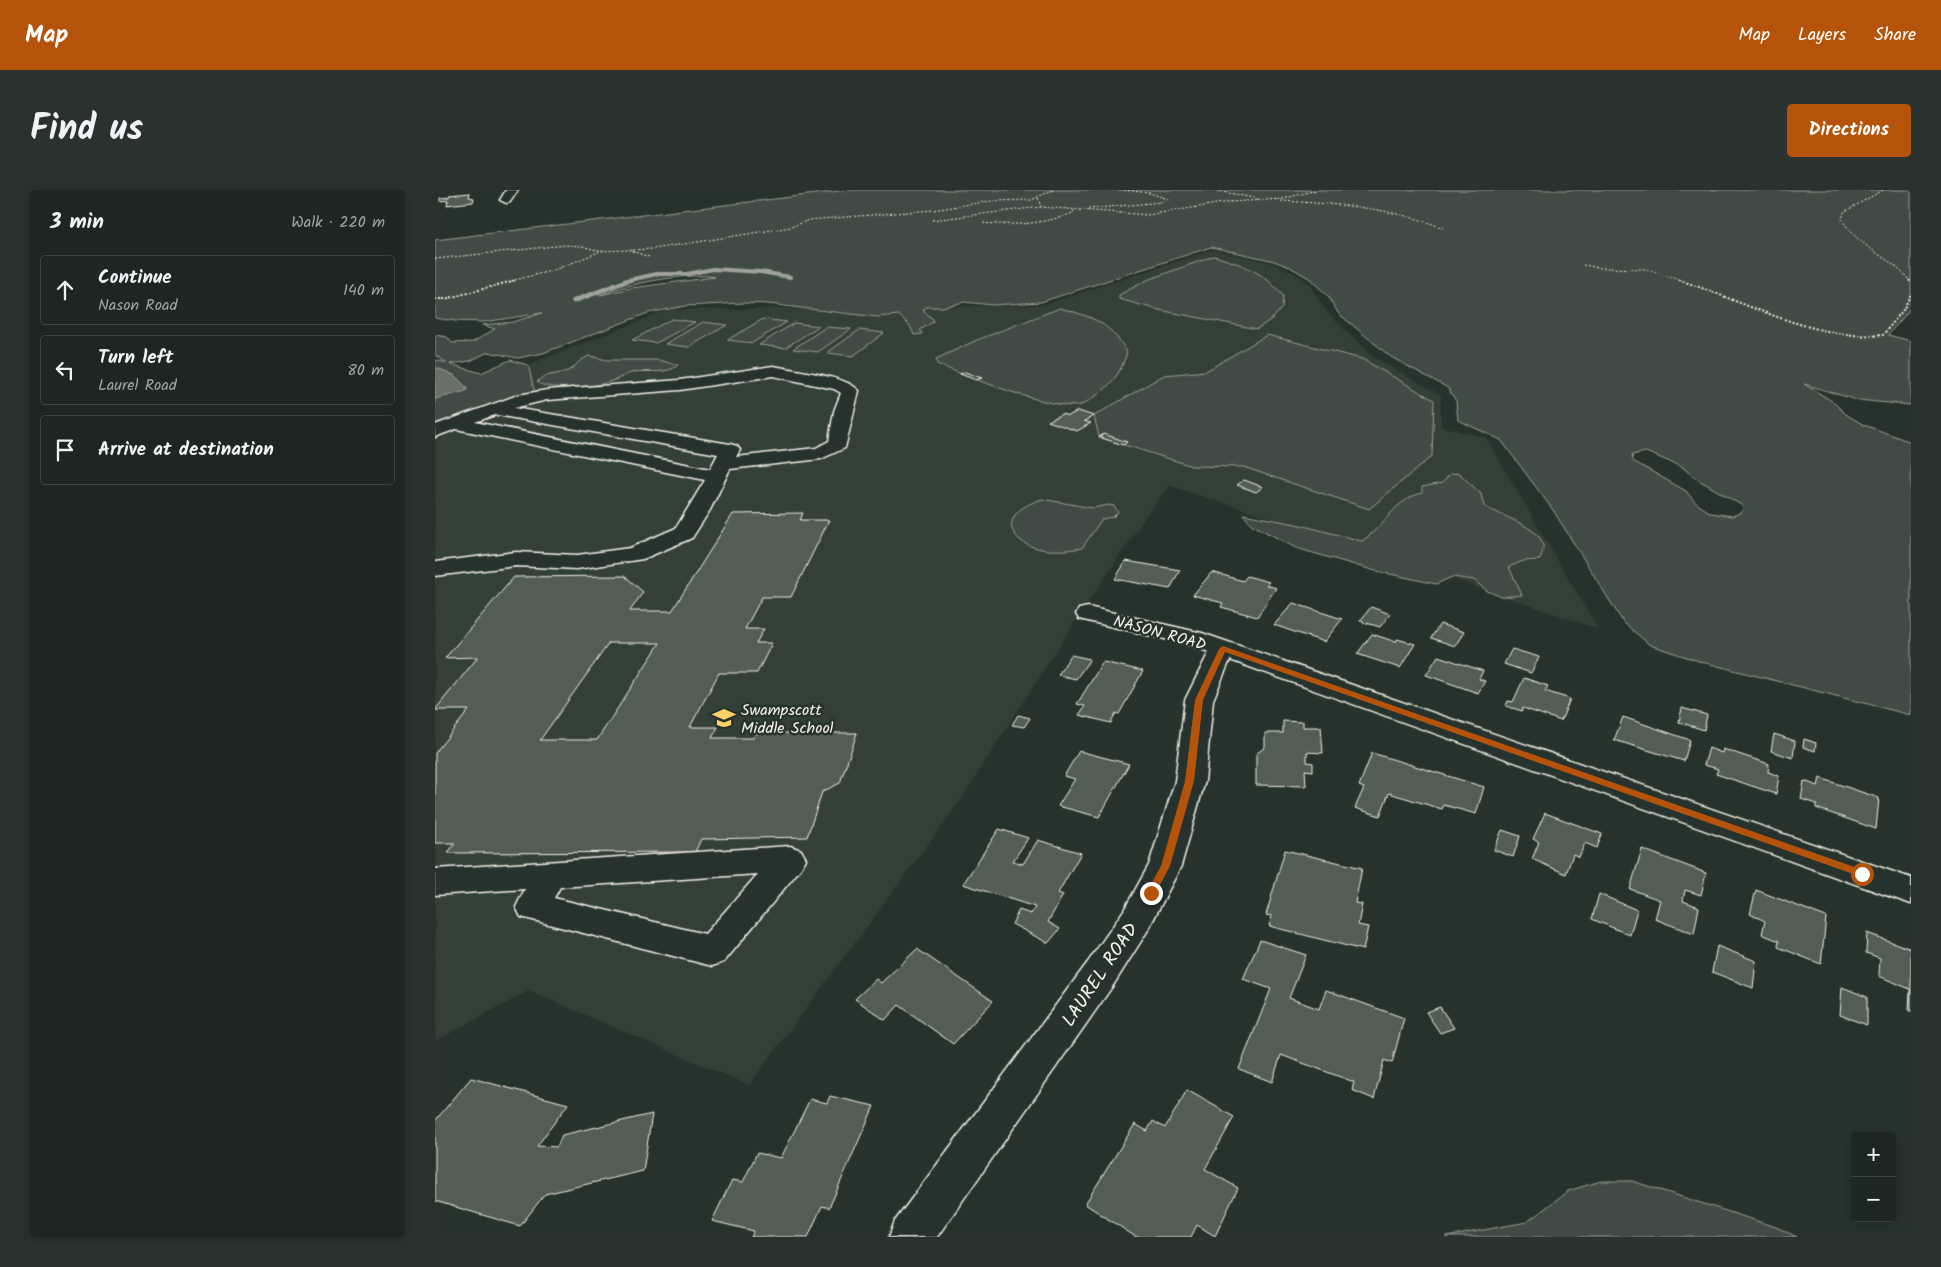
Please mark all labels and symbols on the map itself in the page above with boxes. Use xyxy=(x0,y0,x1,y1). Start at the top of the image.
street label: NASON ROAD xyxy=(1110,609,1209,658)
place label: Swampscott Middle School xyxy=(741,698,834,741)
school or university icon: Swampscott Middle School xyxy=(711,705,737,731)
route start xyxy=(1851,863,1874,886)
route end xyxy=(1140,882,1163,905)
street label: LAUREL ROAD xyxy=(1055,917,1147,1033)

